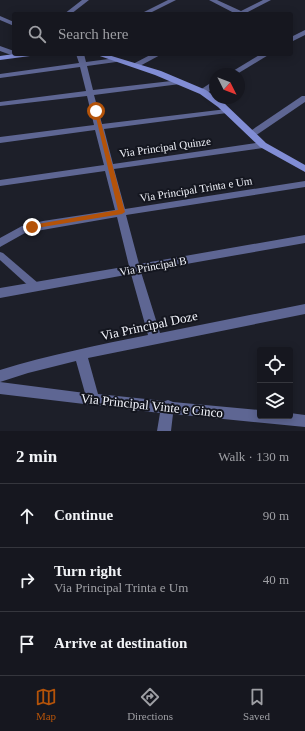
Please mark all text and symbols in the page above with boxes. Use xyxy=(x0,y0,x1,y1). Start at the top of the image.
search box xyxy=(12,12,293,56)
icon: search xyxy=(26,23,48,45)
text: Search here xyxy=(58,26,128,42)
north arrow xyxy=(209,68,245,104)
route start xyxy=(87,102,105,120)
street label: Via Principal Quinze xyxy=(119,135,212,159)
street label: Via Principal Trinta e Um xyxy=(139,174,253,204)
route end xyxy=(23,218,41,236)
street label: Via Principal B xyxy=(119,254,187,278)
street label: Via Principal Doze xyxy=(99,308,199,343)
map controls xyxy=(257,347,293,419)
button: locate xyxy=(257,347,293,383)
button: layers xyxy=(257,383,293,419)
street label: Via Principal Vinte e Cinco xyxy=(80,391,224,420)
text: 2 min xyxy=(16,447,57,466)
text: Walk · 130 m xyxy=(218,449,289,464)
icon: ahead xyxy=(16,505,38,527)
text: Continue xyxy=(54,507,113,523)
text: 90 m xyxy=(263,508,289,523)
text: Turn right xyxy=(54,563,121,579)
icon: right xyxy=(16,569,38,591)
text: 40 m xyxy=(263,572,289,587)
text: Via Principal Trinta e Um xyxy=(54,580,188,595)
icon: arrive xyxy=(16,633,38,655)
text: Arrive at destination xyxy=(54,635,187,651)
tab: Map xyxy=(35,686,57,722)
tab: Directions xyxy=(127,686,173,722)
tab: Saved xyxy=(243,686,270,722)

